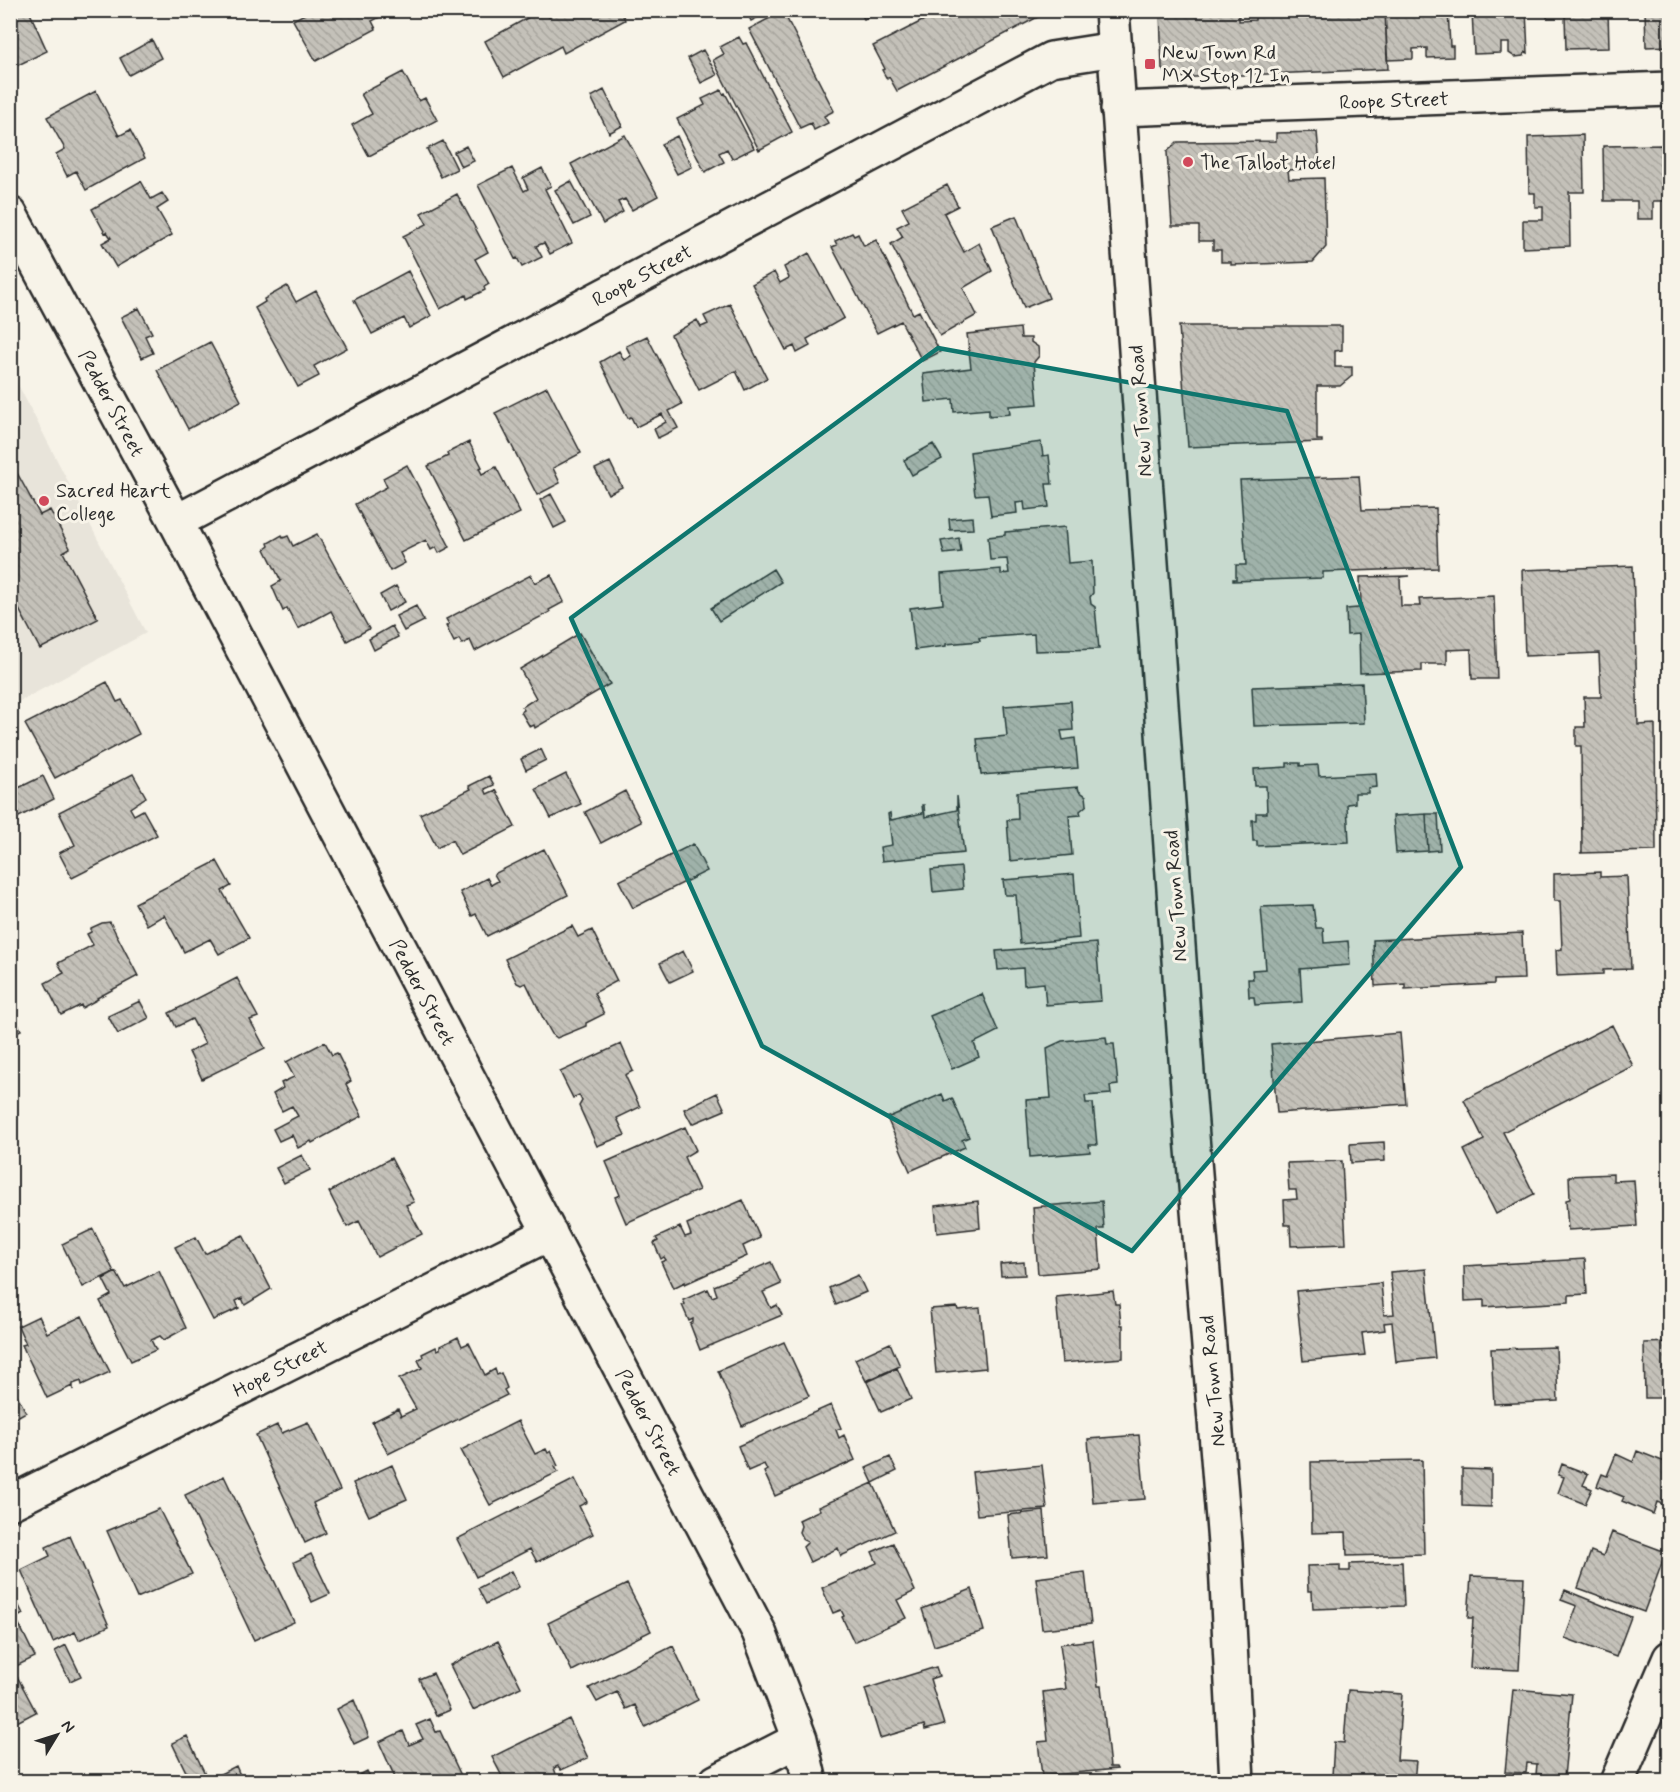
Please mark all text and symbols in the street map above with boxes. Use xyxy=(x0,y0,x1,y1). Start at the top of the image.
place label: New Town Rd MX Stop 12 In xyxy=(1162,40,1290,90)
marker: New Town Rd MX Stop 12 In xyxy=(1143,57,1157,71)
street label: Roope Street xyxy=(1339,86,1449,117)
place label: The Talbot Hotel xyxy=(1200,150,1335,177)
marker: The Talbot Hotel xyxy=(1181,155,1195,169)
street label: Roope Street xyxy=(588,239,697,314)
street label: New Town Road xyxy=(1123,344,1160,478)
street label: Pedder Street xyxy=(71,346,150,462)
place label: Sacred Heart College xyxy=(56,478,171,528)
marker: Sacred Heart College xyxy=(37,494,51,508)
street label: New Town Road xyxy=(1158,829,1195,963)
street label: Pedder Street xyxy=(382,935,461,1051)
street label: New Town Road xyxy=(1194,1314,1233,1448)
street label: Hope Street xyxy=(229,1334,333,1405)
street label: Pedder Street xyxy=(608,1365,687,1481)
north arrow xyxy=(27,1705,87,1765)
text: N xyxy=(56,1716,79,1737)

